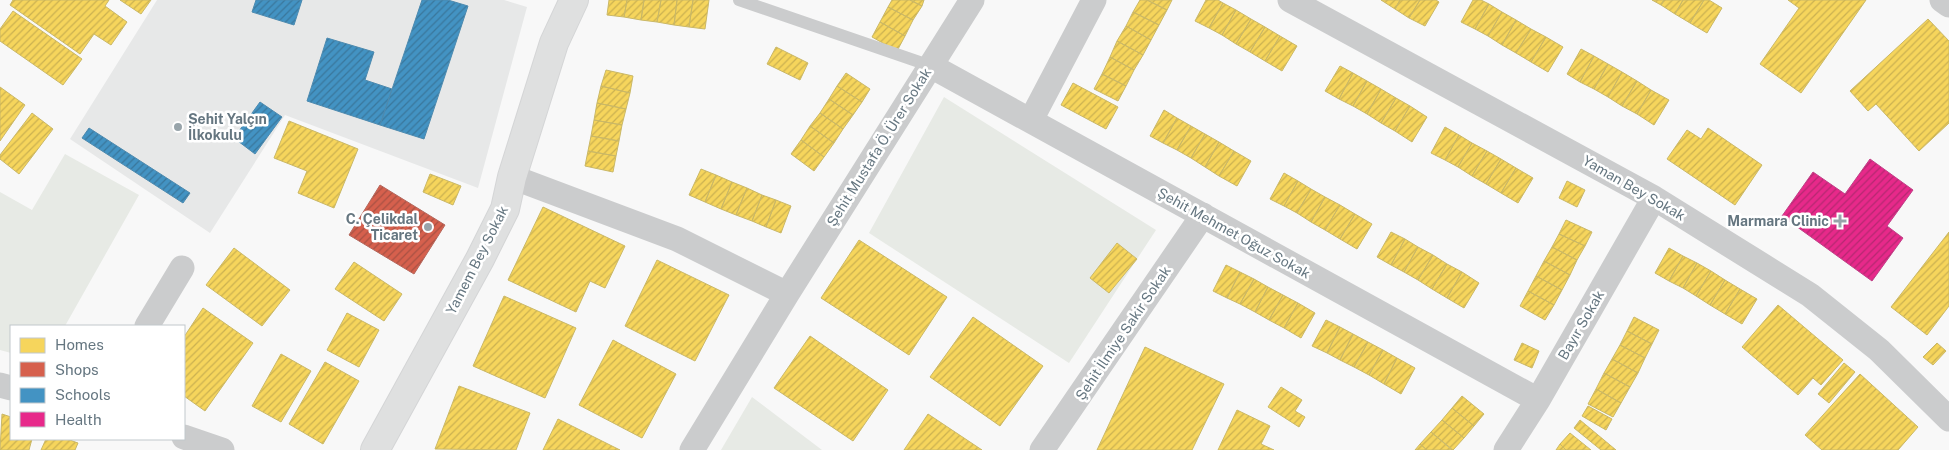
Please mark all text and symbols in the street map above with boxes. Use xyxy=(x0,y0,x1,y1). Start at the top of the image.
street label: Şehit Mustafa Ö. Ürer Sokak xyxy=(822,64,934,229)
place label: Şehit Yalçın İlkokulu xyxy=(188,111,267,143)
marker: Şehit Yalçın İlkokulu xyxy=(172,121,184,133)
street label: Yaman Bey Sokak xyxy=(1580,152,1688,224)
street label: Şehit Mehmet Oğuz Sokak xyxy=(1155,184,1313,282)
street label: Yamem Bey Sokak xyxy=(443,203,511,317)
place label: C. Çelikdal Ticaret xyxy=(346,211,418,243)
place label: Marmara Clinic xyxy=(1727,213,1829,229)
marker: Marmara Clinic xyxy=(1833,214,1847,228)
marker: C. Çelikdal Ticaret xyxy=(422,221,434,233)
street label: Şehit İlmiye Sakir Sokak xyxy=(1071,262,1174,403)
street label: Bayır Sokak xyxy=(1555,287,1607,362)
legend xyxy=(10,325,185,440)
text: Homes xyxy=(55,336,104,353)
text: Shops xyxy=(55,361,99,378)
text: Schools xyxy=(55,386,111,403)
text: Health xyxy=(55,411,102,428)

